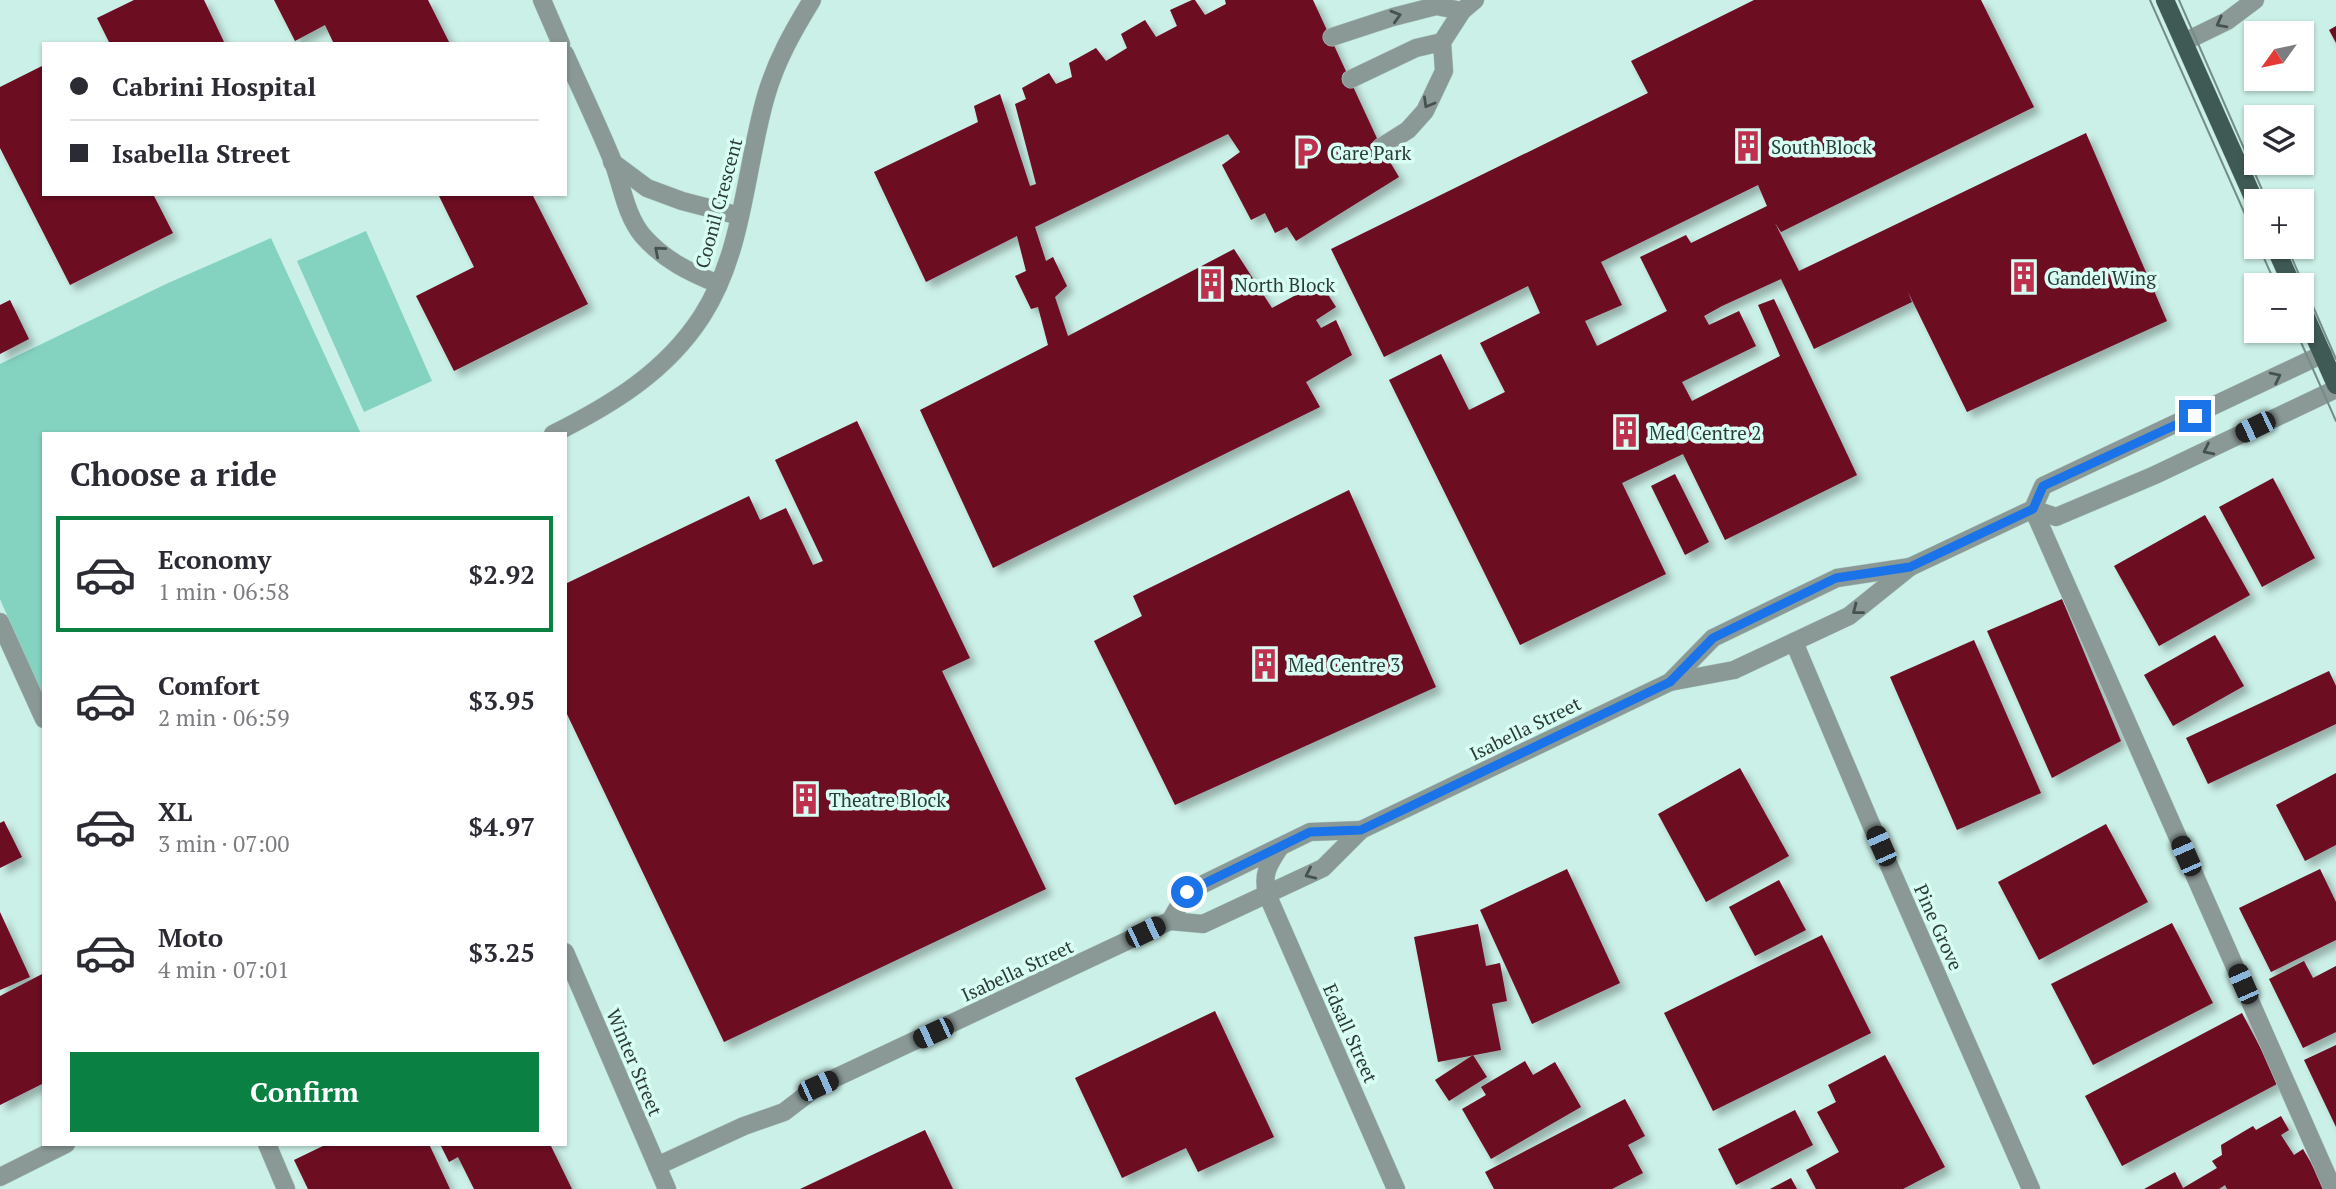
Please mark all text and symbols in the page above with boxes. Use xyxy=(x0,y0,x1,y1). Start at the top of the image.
one-way arrow xyxy=(1390,10,1402,25)
one-way arrow xyxy=(2216,15,2228,28)
north arrow xyxy=(2244,21,2314,91)
map controls xyxy=(2244,21,2314,343)
text: Cabrini Hospital xyxy=(112,69,316,103)
one-way arrow xyxy=(1423,96,1436,108)
button: layers xyxy=(2244,105,2314,175)
building icon: South Block xyxy=(1731,129,1765,163)
place label: South Block xyxy=(1771,134,1872,159)
street label: Coonil Crescent xyxy=(689,135,747,271)
parking icon: Care Park xyxy=(1290,135,1324,169)
text: Isabella Street xyxy=(112,136,290,170)
place label: Care Park xyxy=(1330,140,1411,165)
button: + xyxy=(2244,189,2314,259)
one-way arrow xyxy=(654,247,667,259)
building icon: Gandel Wing xyxy=(2007,260,2041,294)
place label: Gandel Wing xyxy=(2047,265,2157,290)
building icon: North Block xyxy=(1194,267,1228,301)
place label: North Block xyxy=(1234,272,1335,297)
button: − xyxy=(2244,273,2314,343)
one-way arrow xyxy=(2269,372,2281,386)
route end xyxy=(2179,400,2211,432)
car xyxy=(2232,408,2279,446)
building icon: Med Centre 2 xyxy=(1609,415,1643,449)
place label: Med Centre 2 xyxy=(1649,420,1761,445)
one-way arrow xyxy=(2203,441,2215,455)
text: Choose a ride xyxy=(70,453,277,495)
text: Economy xyxy=(158,542,271,576)
icon: car xyxy=(74,543,137,606)
text: $2.92 xyxy=(469,557,535,591)
text: 1 min · 06:58 xyxy=(158,576,290,607)
one-way arrow xyxy=(1852,601,1864,614)
building icon: Med Centre 3 xyxy=(1248,647,1282,681)
place label: Med Centre 3 xyxy=(1288,652,1400,677)
text: Comfort xyxy=(158,668,260,702)
icon: car xyxy=(74,669,137,732)
text: $3.95 xyxy=(469,683,535,717)
street label: Isabella Street xyxy=(1465,690,1585,766)
text: 2 min · 06:59 xyxy=(158,702,290,733)
building icon: Theatre Block xyxy=(789,782,823,816)
place label: Theatre Block xyxy=(829,787,946,812)
text: XL xyxy=(158,794,192,828)
icon: car xyxy=(74,795,137,858)
text: $4.97 xyxy=(469,809,535,843)
car xyxy=(1863,823,1900,869)
text: 3 min · 07:00 xyxy=(158,828,290,859)
car xyxy=(2168,833,2205,879)
one-way arrow xyxy=(1304,866,1317,880)
route start xyxy=(1171,876,1203,908)
street label: Pine Grove xyxy=(1909,880,1969,974)
car xyxy=(1122,913,1169,951)
text: Moto xyxy=(158,920,223,954)
icon: car xyxy=(74,921,137,984)
street label: Isabella Street xyxy=(957,933,1077,1007)
text: $3.25 xyxy=(469,935,535,969)
text: 4 min · 07:01 xyxy=(158,954,290,985)
car xyxy=(2225,961,2262,1007)
street label: Edsall Street xyxy=(1318,979,1384,1087)
street label: Winter Street xyxy=(601,1005,669,1119)
car xyxy=(910,1015,957,1051)
button: Confirm xyxy=(70,1052,539,1132)
car xyxy=(795,1068,842,1104)

